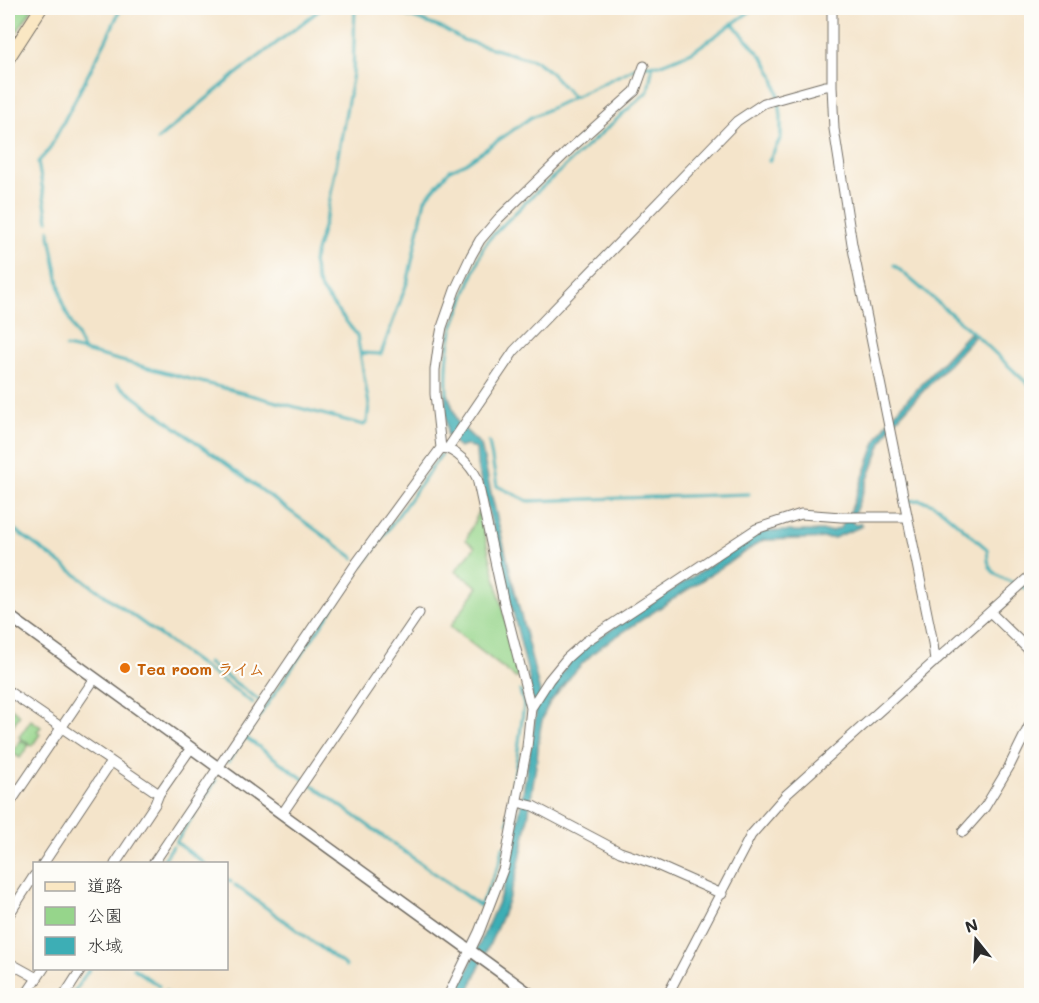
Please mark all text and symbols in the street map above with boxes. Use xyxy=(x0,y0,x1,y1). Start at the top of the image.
place label: Tea room ライム xyxy=(137,658,265,679)
marker: Tea room ライム xyxy=(118,661,132,675)
legend xyxy=(33,862,228,970)
text: 道路 xyxy=(87,873,123,897)
text: 公園 xyxy=(87,903,123,927)
north arrow xyxy=(946,910,1006,970)
text: N xyxy=(962,913,980,937)
text: 水域 xyxy=(87,933,123,957)

